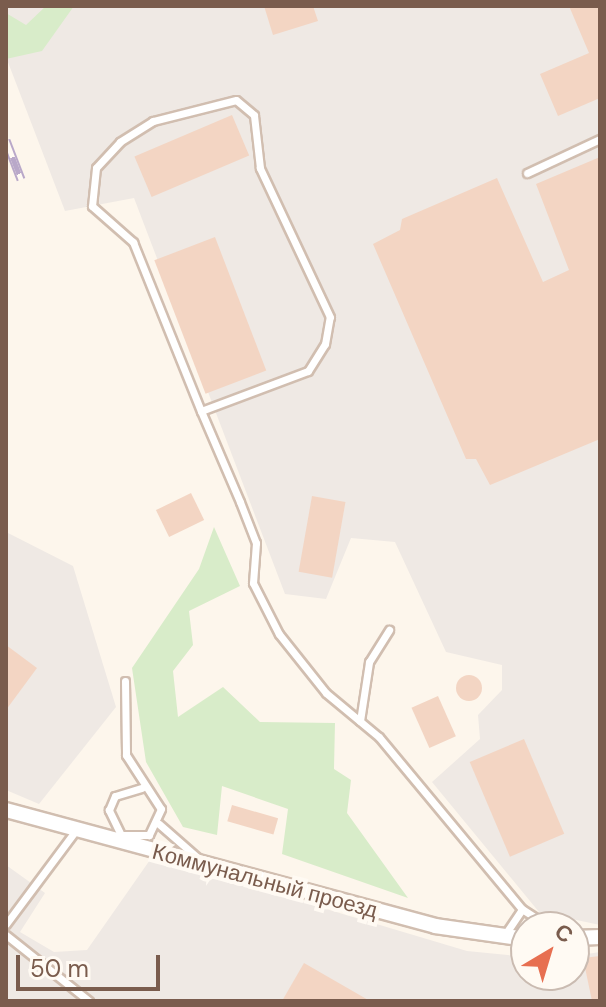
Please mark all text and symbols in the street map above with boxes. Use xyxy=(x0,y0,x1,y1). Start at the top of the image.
street label: Коммунальный проезд xyxy=(150,838,380,924)
north arrow xyxy=(510,911,590,991)
text: С xyxy=(549,917,579,950)
scale bar xyxy=(20,939,164,989)
text: 50 m xyxy=(30,953,89,984)

